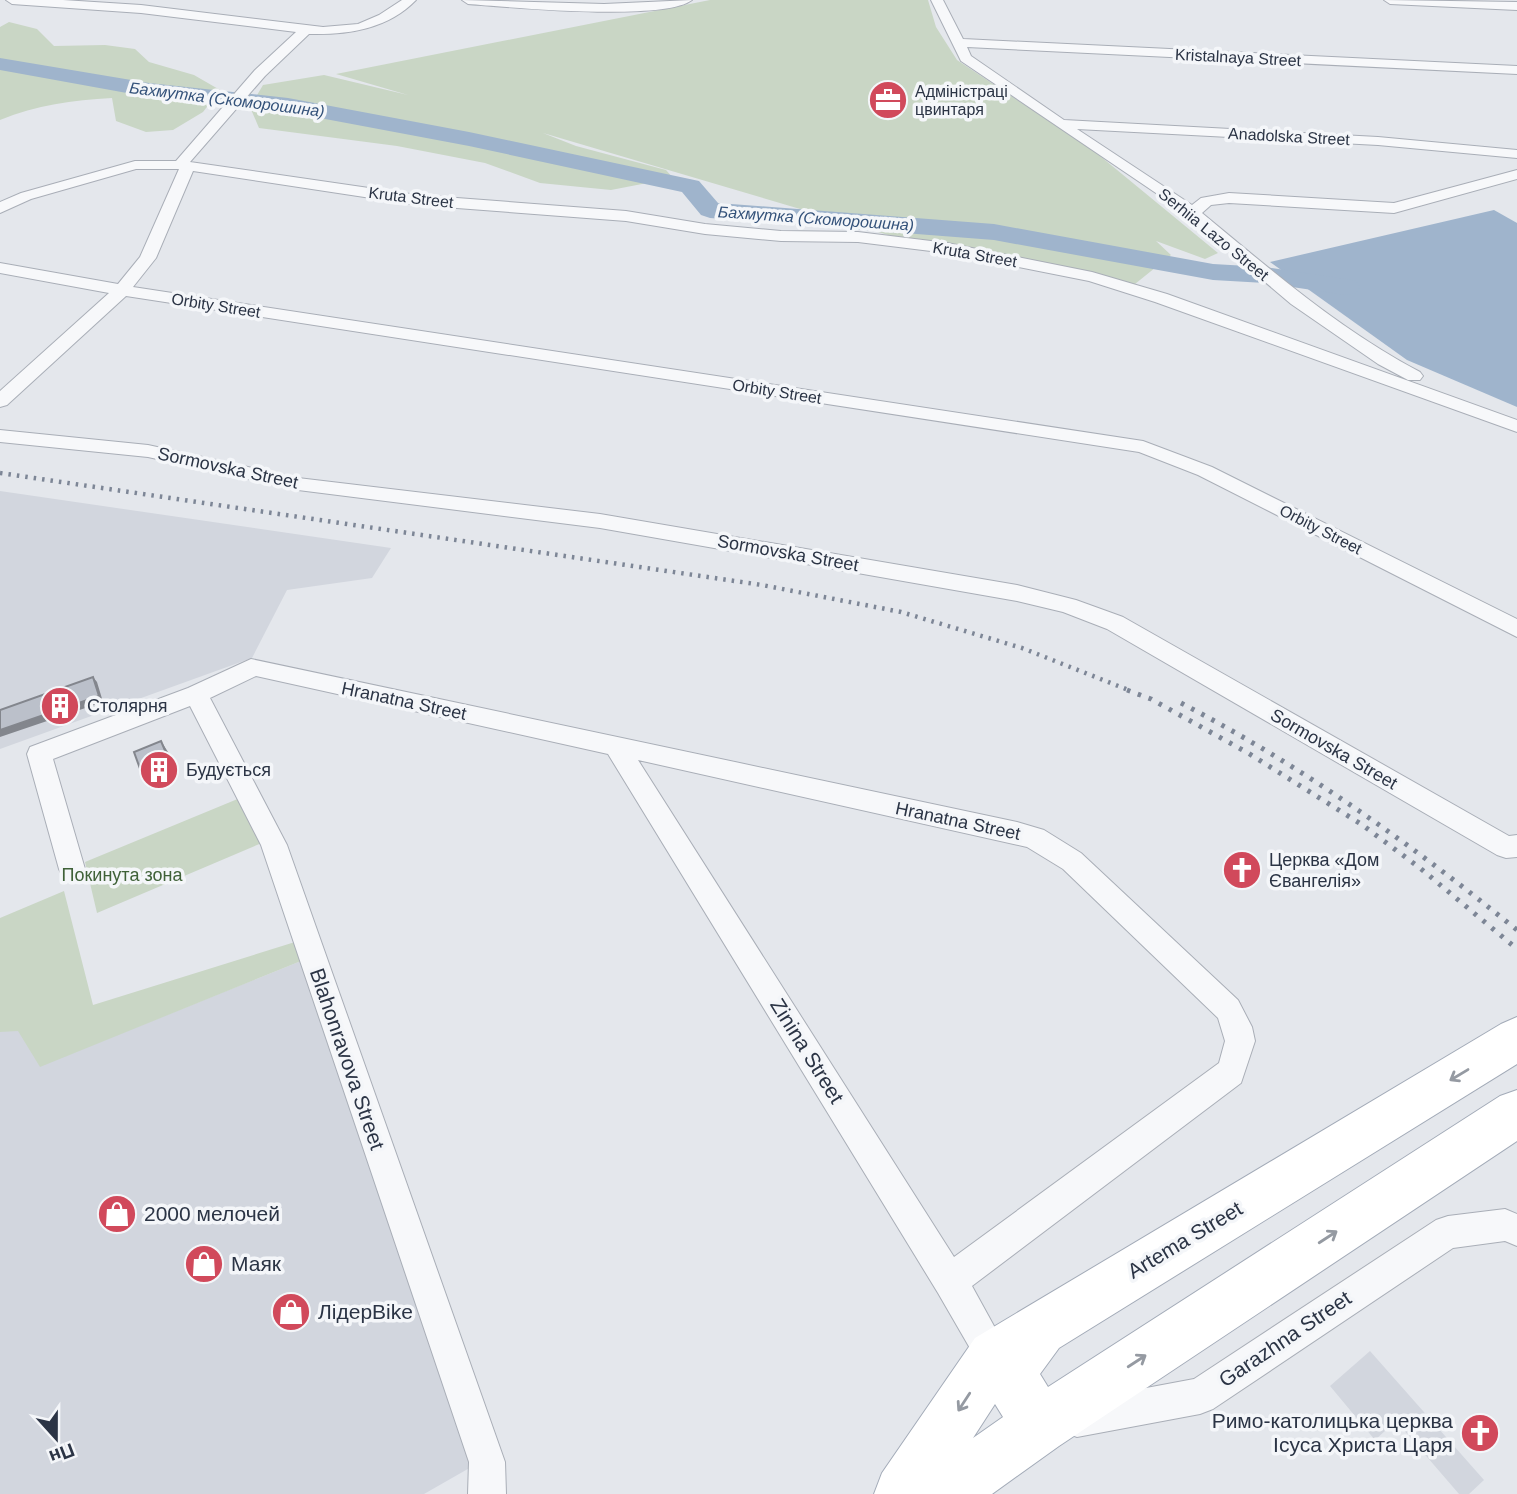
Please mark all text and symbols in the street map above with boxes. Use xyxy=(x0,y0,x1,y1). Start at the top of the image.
street label: Kristalnaya Street xyxy=(1174,46,1302,69)
water label: Бахмутка (Скоморошина) xyxy=(128,79,326,120)
office icon: Адміністраці цвинтаря xyxy=(867,79,909,121)
place label: Адміністраці цвинтаря xyxy=(915,83,1008,118)
street label: Anadolska Street xyxy=(1228,125,1351,148)
street label: Kruta Street xyxy=(368,184,455,211)
street label: Serhiia Lazo Street xyxy=(1155,185,1272,284)
water label: Бахмутка (Скоморошина) xyxy=(717,203,915,234)
street label: Kruta Street xyxy=(931,239,1019,270)
street label: Orbity Street xyxy=(170,290,262,321)
street label: Orbity Street xyxy=(731,376,823,407)
street label: Sormovska Street xyxy=(156,443,300,493)
street label: Orbity Street xyxy=(1277,501,1365,558)
street label: Sormovska Street xyxy=(716,531,860,575)
street label: Hranatna Street xyxy=(340,678,468,724)
building icon: Столярня xyxy=(39,685,81,727)
place label: Столярня xyxy=(87,696,168,716)
street label: Sormovska Street xyxy=(1267,705,1401,793)
building icon: Будується xyxy=(138,749,180,791)
place label: Будується xyxy=(186,760,271,780)
street label: Hranatna Street xyxy=(894,798,1022,844)
church icon: Церква «Дом Євангелія» xyxy=(1221,849,1263,891)
place label: Церква «Дом Євангелія» xyxy=(1269,850,1379,891)
park label: Покинута зона xyxy=(62,865,183,885)
street label: Blahonravova Street xyxy=(306,965,389,1153)
street label: Zinina Street xyxy=(766,994,849,1107)
one-way arrow xyxy=(1449,1068,1469,1082)
shop icon: 2000 мелочей xyxy=(96,1193,138,1235)
street label: Artema Street xyxy=(1123,1196,1246,1283)
place label: 2000 мелочей xyxy=(144,1202,280,1225)
one-way arrow xyxy=(1317,1229,1337,1243)
shop icon: Маяк xyxy=(183,1243,225,1285)
place label: Маяк xyxy=(231,1252,282,1275)
street label: Garazhna Street xyxy=(1214,1286,1355,1391)
shop icon: ЛідерBike xyxy=(270,1291,312,1333)
place label: ЛідерBike xyxy=(318,1300,413,1323)
one-way arrow xyxy=(1127,1354,1147,1368)
one-way arrow xyxy=(957,1392,971,1411)
north arrow xyxy=(21,1403,91,1473)
place label: Римо-католицька церква Ісуса Христа Царя xyxy=(1212,1409,1453,1456)
church icon: Римо-католицька церква Ісуса Христа Царя xyxy=(1459,1412,1501,1454)
text: Пн xyxy=(46,1439,77,1468)

